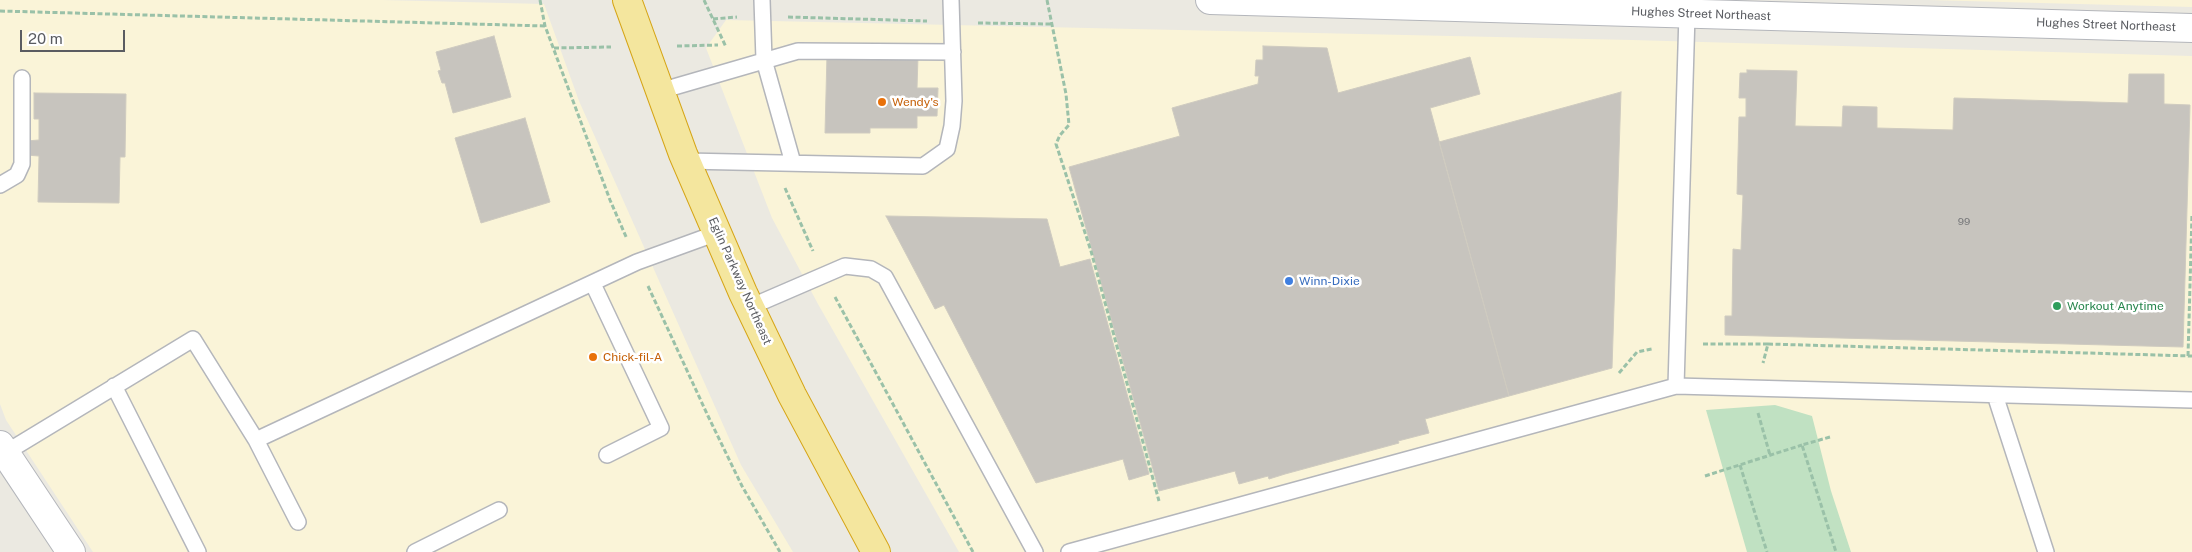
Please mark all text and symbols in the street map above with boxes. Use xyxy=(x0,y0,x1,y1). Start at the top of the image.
street label: Hughes Street Northeast xyxy=(1631,4,1771,24)
street label: Hughes Street Northeast xyxy=(2036,15,2176,35)
scale bar xyxy=(22,20,128,52)
text: 20 m xyxy=(28,30,63,47)
place label: Wendy's xyxy=(892,95,938,109)
marker: Wendy's xyxy=(876,96,888,108)
street label: Eglin Parkway Northeast xyxy=(705,215,775,347)
house number: 99 xyxy=(1958,216,1970,228)
place label: Winn-Dixie xyxy=(1299,274,1360,288)
marker: Winn-Dixie xyxy=(1283,275,1295,287)
place label: Workout Anytime xyxy=(2067,299,2164,313)
marker: Workout Anytime xyxy=(2051,300,2063,312)
place label: Chick-fil-A xyxy=(603,350,662,364)
marker: Chick-fil-A xyxy=(587,351,599,363)

